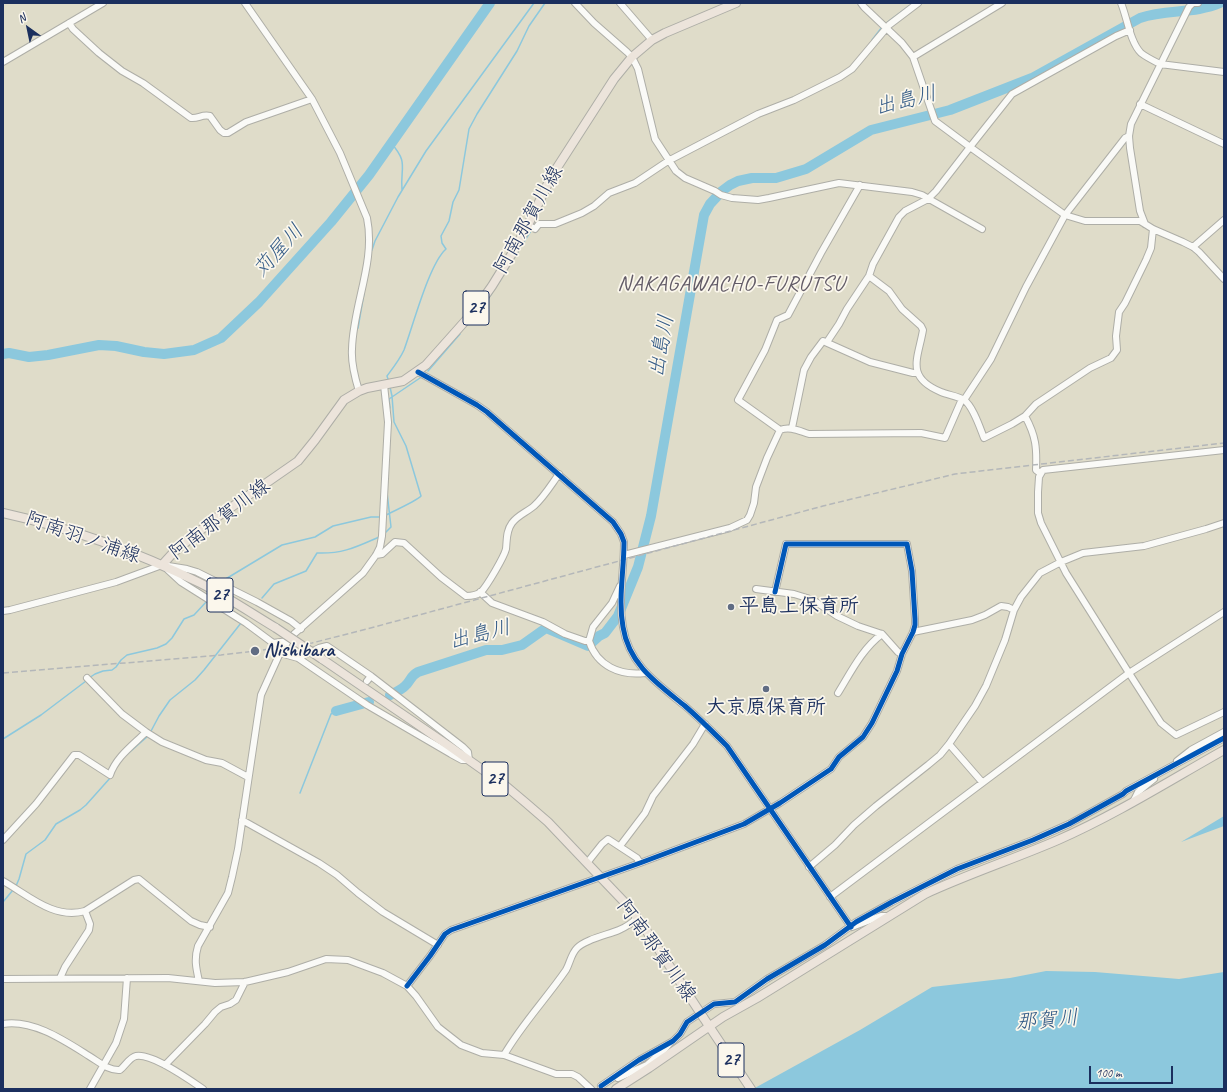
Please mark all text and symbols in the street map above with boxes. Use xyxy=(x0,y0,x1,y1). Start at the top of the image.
north arrow xyxy=(8,8,48,48)
text: N xyxy=(15,10,28,26)
water label: 出島川 xyxy=(872,81,940,121)
street label: 阿南那賀川線 xyxy=(489,162,569,278)
water label: 苅屋川 xyxy=(249,219,309,283)
district label: NAKAGAWACHO-FURUTSU xyxy=(618,271,844,297)
road number: 27 xyxy=(463,291,489,325)
water label: 出島川 xyxy=(644,313,680,379)
street label: 阿南那賀川線 xyxy=(165,474,275,566)
street label: 阿南羽ノ浦線 xyxy=(22,507,144,569)
road number: 27 xyxy=(207,578,233,612)
place label: 平島上保育所 xyxy=(739,595,859,619)
marker: 平島上保育所 xyxy=(726,602,736,612)
water label: 出島川 xyxy=(446,615,514,655)
place label: Nishibara xyxy=(264,639,334,663)
marker: Nishibara xyxy=(249,645,261,657)
marker: 大京原保育所 xyxy=(761,684,771,694)
place label: 大京原保育所 xyxy=(706,696,826,720)
road number: 27 xyxy=(482,762,508,796)
street label: 阿南那賀川線 xyxy=(611,895,701,1007)
water label: 那賀川 xyxy=(1015,1006,1079,1036)
road number: 27 xyxy=(718,1043,744,1077)
scale bar xyxy=(1091,1058,1175,1084)
text: 100 m xyxy=(1096,1065,1122,1081)

